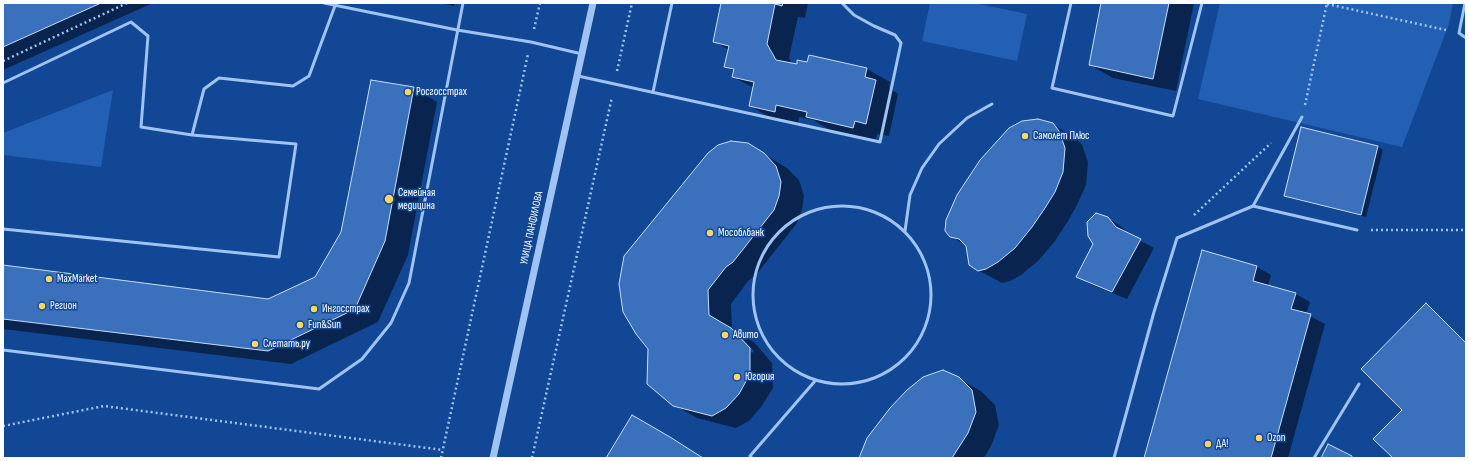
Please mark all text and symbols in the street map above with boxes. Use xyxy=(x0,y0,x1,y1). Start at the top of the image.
place label: Росгосстрах xyxy=(416,85,467,99)
marker: Росгосстрах xyxy=(403,87,413,97)
place label: Самолет Плюс xyxy=(1033,129,1089,143)
marker: Самолет Плюс xyxy=(1020,131,1030,141)
place label: Семейная медицина xyxy=(398,186,435,212)
street label: УЛИЦА ПАНФИЛОВА xyxy=(518,190,546,266)
marker: Семейная медицина xyxy=(383,193,395,205)
place label: Мособлбанк xyxy=(718,226,764,240)
marker: Мособлбанк xyxy=(705,228,715,238)
place label: MaxMarket xyxy=(57,272,98,286)
marker: MaxMarket xyxy=(44,274,54,284)
place label: Регион xyxy=(50,299,77,313)
marker: Регион xyxy=(37,301,47,311)
place label: Ингосстрах xyxy=(322,302,369,316)
marker: Ингосстрах xyxy=(309,304,319,314)
place label: Fun&Sun xyxy=(308,318,341,332)
marker: Fun&Sun xyxy=(295,320,305,330)
place label: Авито xyxy=(733,328,758,342)
marker: Авито xyxy=(720,330,730,340)
place label: Слетать.ру xyxy=(263,337,310,351)
marker: Слетать.ру xyxy=(250,339,260,349)
place label: Югория xyxy=(745,370,774,384)
marker: Югория xyxy=(732,372,742,382)
place label: Ozon xyxy=(1267,431,1285,445)
marker: Ozon xyxy=(1254,433,1264,443)
place label: ДА! xyxy=(1216,437,1228,451)
marker: ДА! xyxy=(1203,439,1213,449)

